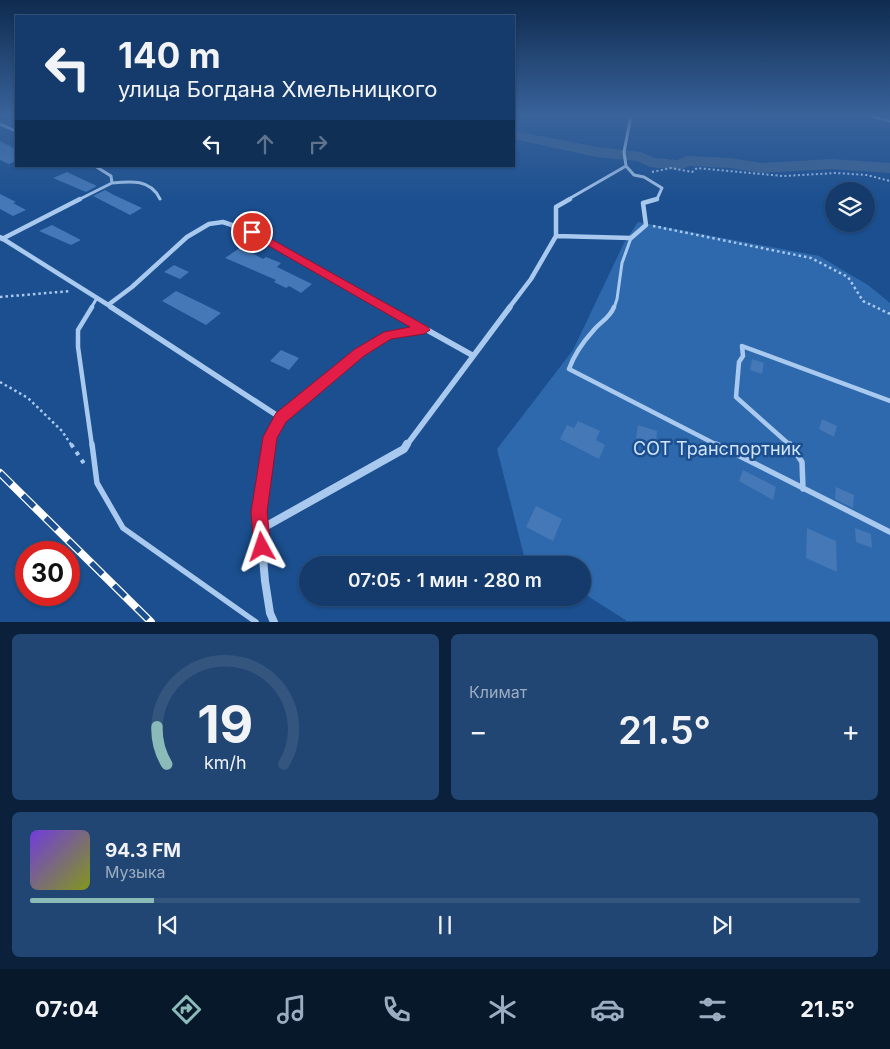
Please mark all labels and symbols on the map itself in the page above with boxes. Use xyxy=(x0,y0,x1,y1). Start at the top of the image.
pin xyxy=(231,211,273,253)
park label: СОТ Транспортник xyxy=(633,438,801,459)
position arrow xyxy=(235,520,287,572)
speed limit sign: 30 xyxy=(15,541,80,606)

